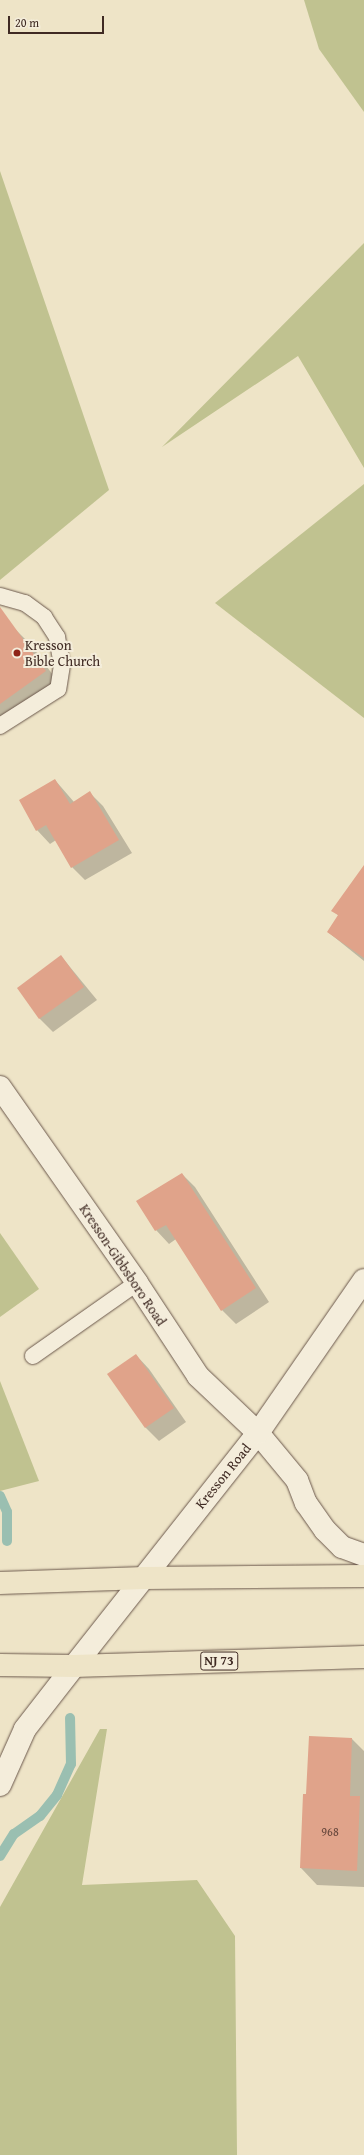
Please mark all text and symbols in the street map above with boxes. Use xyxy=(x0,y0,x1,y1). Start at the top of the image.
scale bar xyxy=(10,8,106,34)
text: 20 m xyxy=(15,14,39,31)
place label: Kresson Bible Church xyxy=(25,637,100,670)
marker: Kresson Bible Church xyxy=(12,648,22,658)
street label: Kresson-Gibbsboro Road xyxy=(76,1201,170,1329)
street label: Kresson Road xyxy=(192,1440,254,1512)
road number: NJ 73 xyxy=(200,1650,238,1672)
house number: 968 xyxy=(321,1825,339,1839)

